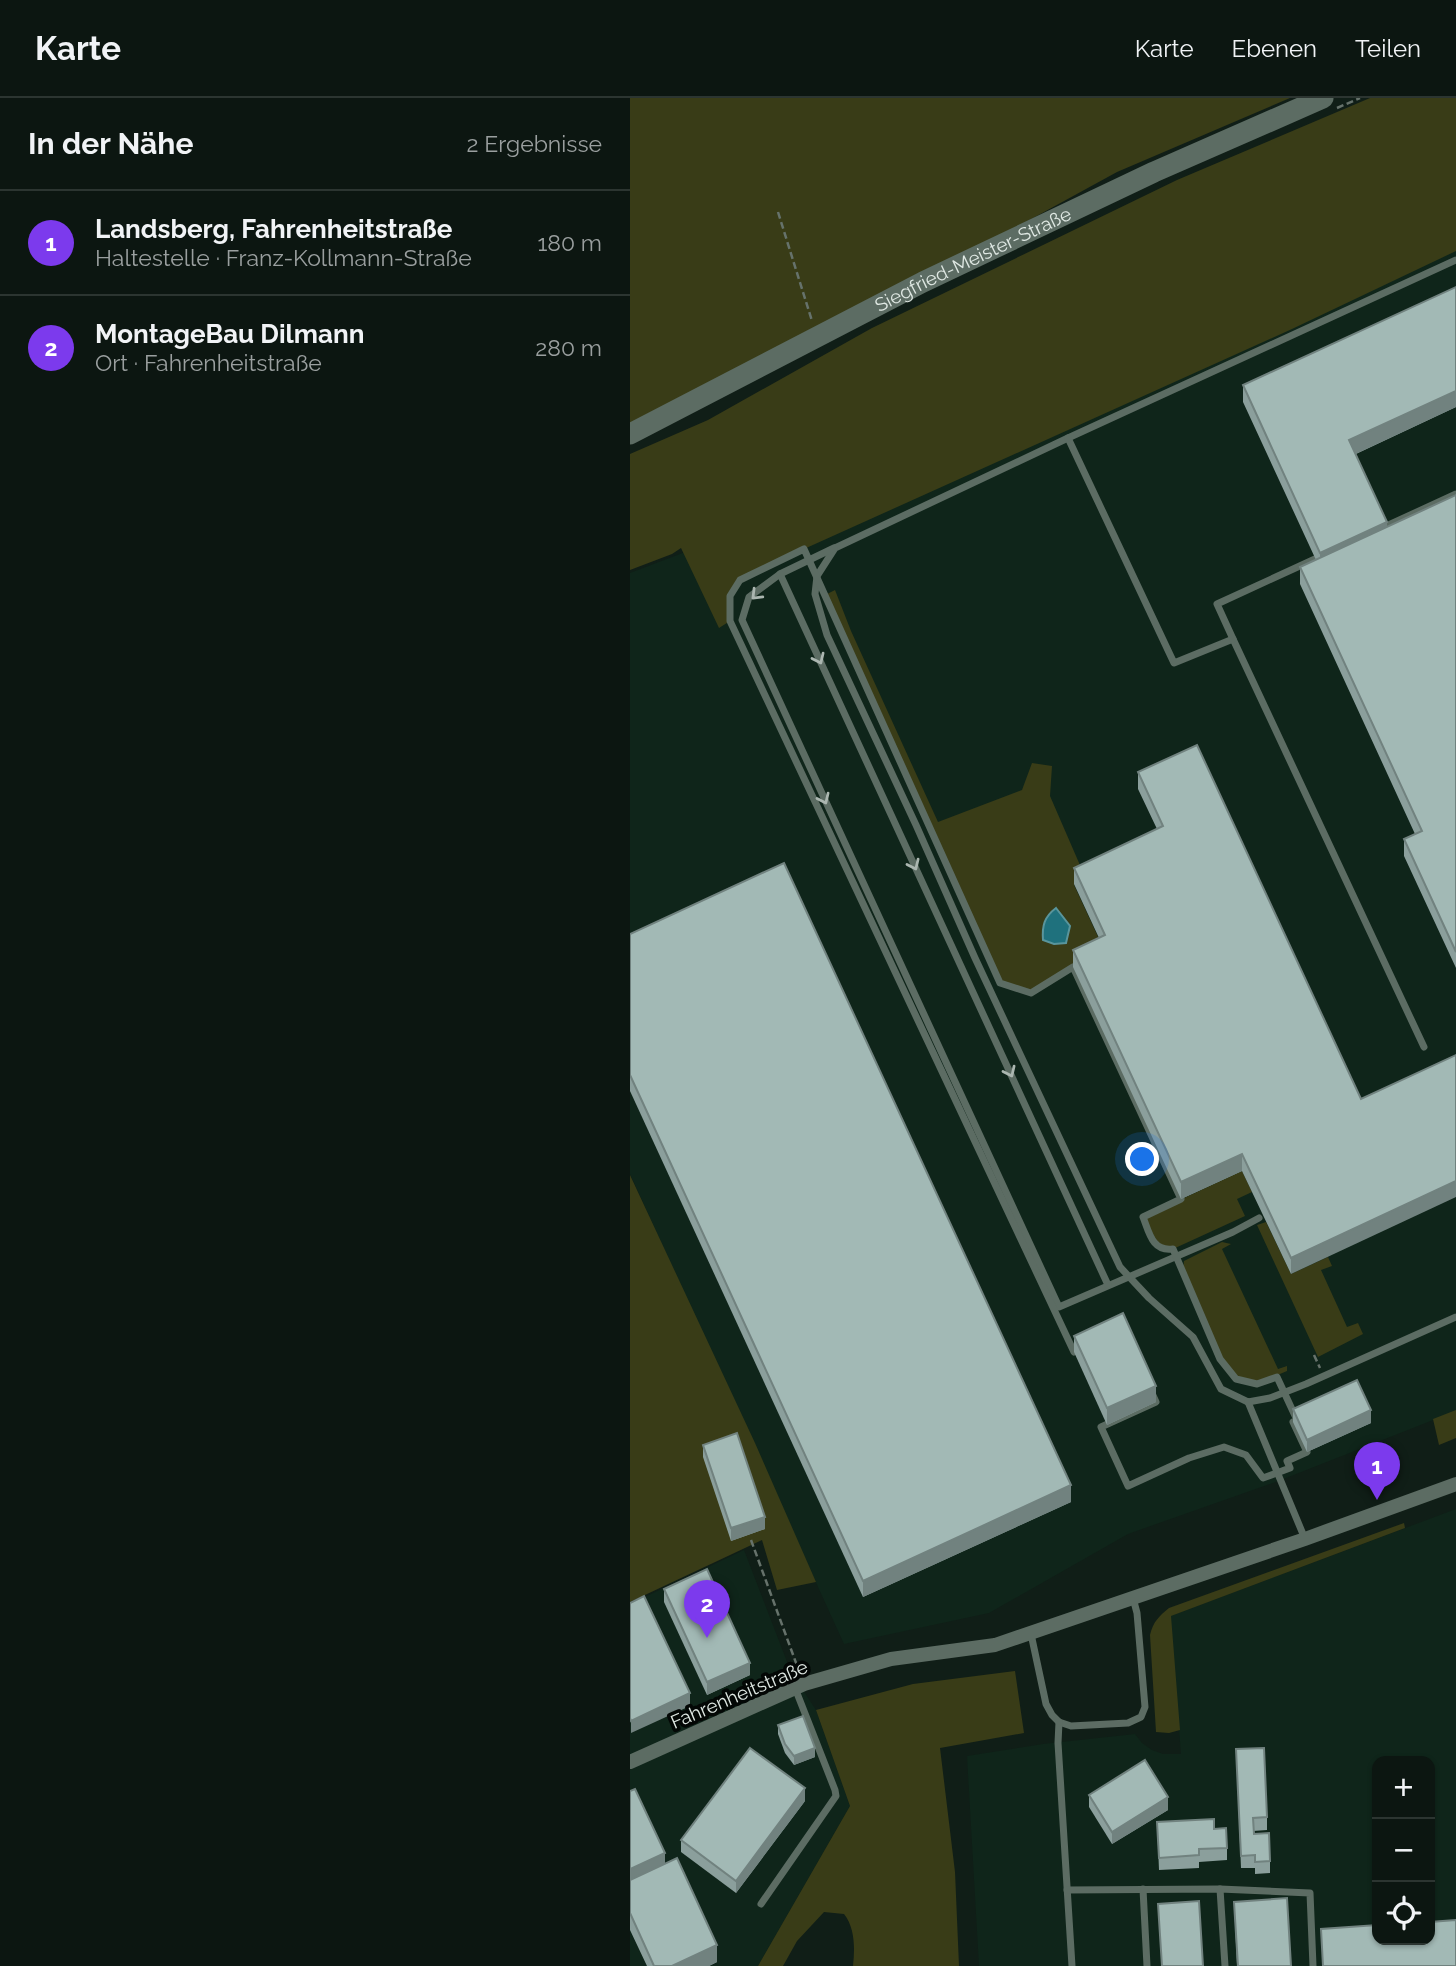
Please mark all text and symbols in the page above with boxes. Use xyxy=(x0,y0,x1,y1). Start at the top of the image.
text: Karte xyxy=(35,29,121,68)
text: Karte xyxy=(1135,34,1194,63)
text: Ebenen xyxy=(1232,34,1317,63)
text: Teilen xyxy=(1355,34,1421,63)
text: In der Nähe xyxy=(28,126,193,161)
text: 2 Ergebnisse xyxy=(466,130,602,157)
street label: Siegfried-Meister-Straße xyxy=(871,202,1075,316)
text: Landsberg, Fahrenheitstraße xyxy=(95,214,452,244)
text: 1 xyxy=(45,229,57,256)
text: 180 m xyxy=(537,229,602,256)
text: Haltestelle · Franz-Kollmann-Straße xyxy=(95,244,472,271)
text: MontageBau Dilmann xyxy=(95,319,364,349)
text: 2 xyxy=(45,334,57,361)
text: 280 m xyxy=(535,334,602,361)
text: Ort · Fahrenheitstraße xyxy=(95,349,322,376)
one-way arrow xyxy=(751,586,764,599)
one-way arrow xyxy=(811,652,825,664)
one-way arrow xyxy=(816,792,830,804)
one-way arrow xyxy=(906,858,920,870)
one-way arrow xyxy=(1002,1065,1016,1077)
your location xyxy=(1125,1142,1159,1176)
pin: 1 xyxy=(1354,1442,1400,1500)
pin: 2 xyxy=(684,1580,730,1638)
street label: Fahrenheitstraße xyxy=(667,1655,811,1733)
map controls xyxy=(1372,1756,1435,1945)
button: + xyxy=(1372,1756,1435,1819)
button: − xyxy=(1372,1819,1435,1882)
button: locate xyxy=(1372,1882,1435,1945)

